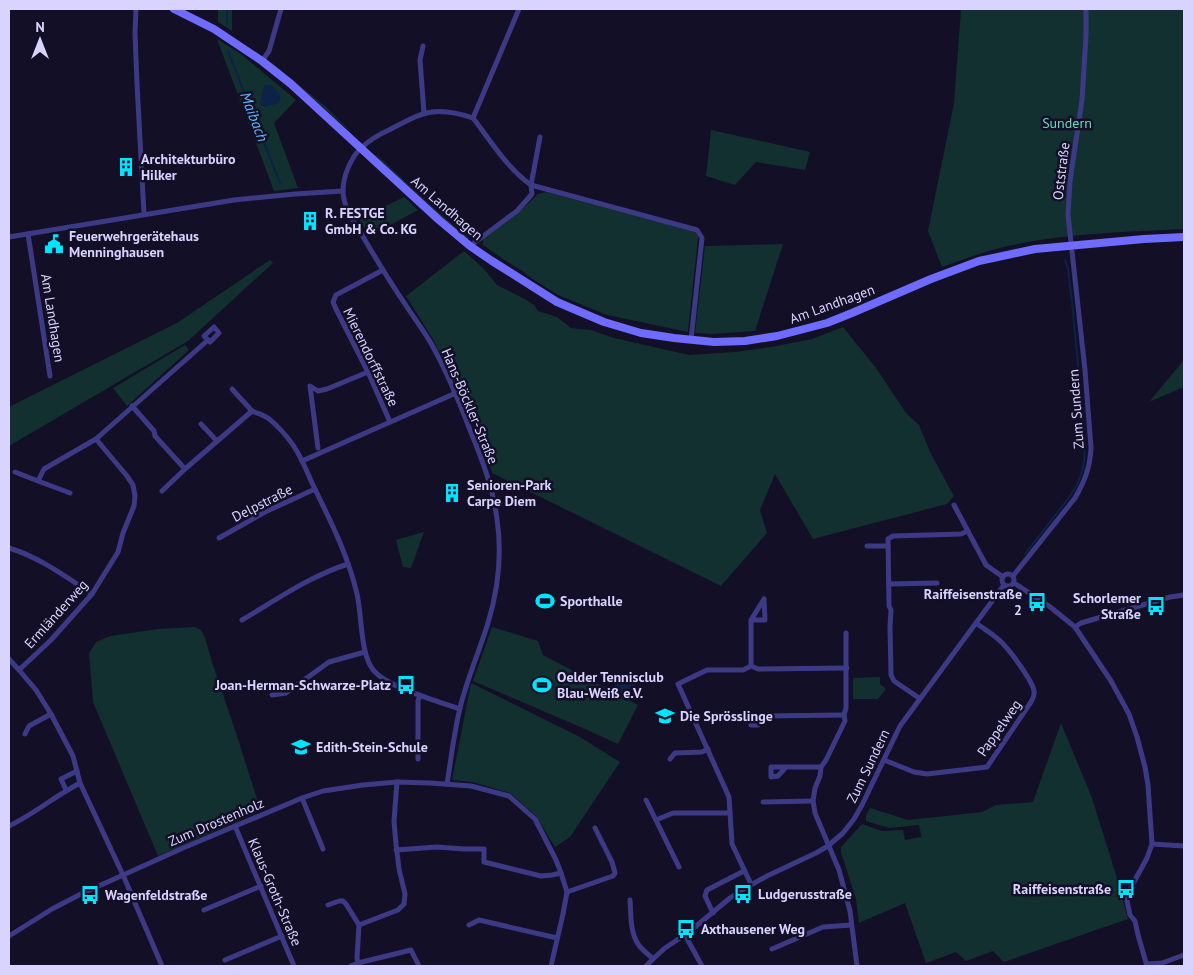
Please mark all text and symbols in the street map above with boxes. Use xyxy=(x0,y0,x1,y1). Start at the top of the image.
north arrow xyxy=(15,15,65,65)
text: N xyxy=(35,18,45,36)
water label: Maibach xyxy=(236,89,273,144)
park label: Sundern xyxy=(1042,114,1092,132)
street label: Oststraße xyxy=(1049,141,1073,201)
place label: Architekturbüro Hilker xyxy=(141,150,236,184)
building icon: Architekturbüro Hilker xyxy=(115,156,137,178)
street label: Am Landhagen xyxy=(407,172,487,244)
place label: R. FESTGE GmbH & Co. KG xyxy=(325,204,417,238)
building icon: R. FESTGE GmbH & Co. KG xyxy=(299,210,321,232)
place label: Feuerwehrgerätehaus Menninghausen xyxy=(69,227,199,261)
public building icon: Feuerwehrgerätehaus Menninghausen xyxy=(43,233,65,255)
street label: Am Landhagen xyxy=(37,273,69,363)
street label: Am Landhagen xyxy=(787,280,877,328)
street label: Mierendorffstraße xyxy=(339,305,403,409)
street label: Hans-Böckler-Straße xyxy=(438,345,502,467)
street label: Zum Sundern xyxy=(1064,369,1088,449)
place label: Senioren-Park Carpe Diem xyxy=(467,476,552,510)
street label: Delpstraße xyxy=(229,480,295,526)
building icon: Senioren-Park Carpe Diem xyxy=(441,482,463,504)
street label: Ermländerweg xyxy=(20,576,92,652)
place label: Raiffeisenstraße 2 xyxy=(924,585,1022,619)
place label: Schorlemer Straße xyxy=(1073,589,1141,623)
sports icon: Sporthalle xyxy=(534,590,556,612)
bus stop icon: Raiffeisenstraße 2 xyxy=(1026,591,1048,613)
place label: Sporthalle xyxy=(560,592,623,610)
bus stop icon: Schorlemer Straße xyxy=(1145,595,1167,617)
place label: Oelder Tennisclub Blau-Weiß e.V. xyxy=(557,668,664,702)
bus stop icon: Joan-Herman-Schwarze-Platz xyxy=(395,674,417,696)
sports icon: Oelder Tennisclub Blau-Weiß e.V. xyxy=(531,674,553,696)
place label: Joan-Herman-Schwarze-Platz xyxy=(214,676,391,694)
street label: Pappelweg xyxy=(973,696,1025,760)
school or university icon: Die Sprösslinge xyxy=(654,705,676,727)
place label: Die Sprösslinge xyxy=(680,707,773,725)
street label: Zum Sundern xyxy=(842,726,894,806)
school or university icon: Edith-Stein-Schule xyxy=(290,736,312,758)
place label: Edith-Stein-Schule xyxy=(316,738,428,756)
street label: Zum Drostenholz xyxy=(165,794,267,850)
street label: Klaus-Groth-Straße xyxy=(244,835,306,949)
bus stop icon: Raiffeisenstraße xyxy=(1115,878,1137,900)
place label: Raiffeisenstraße xyxy=(1013,880,1111,898)
bus stop icon: Ludgerusstraße xyxy=(732,883,754,905)
bus stop icon: Wagenfeldstraße xyxy=(79,884,101,906)
place label: Ludgerusstraße xyxy=(758,885,852,903)
place label: Wagenfeldstraße xyxy=(105,886,207,904)
bus stop icon: Axthausener Weg xyxy=(675,918,697,940)
place label: Axthausener Weg xyxy=(701,920,805,938)

